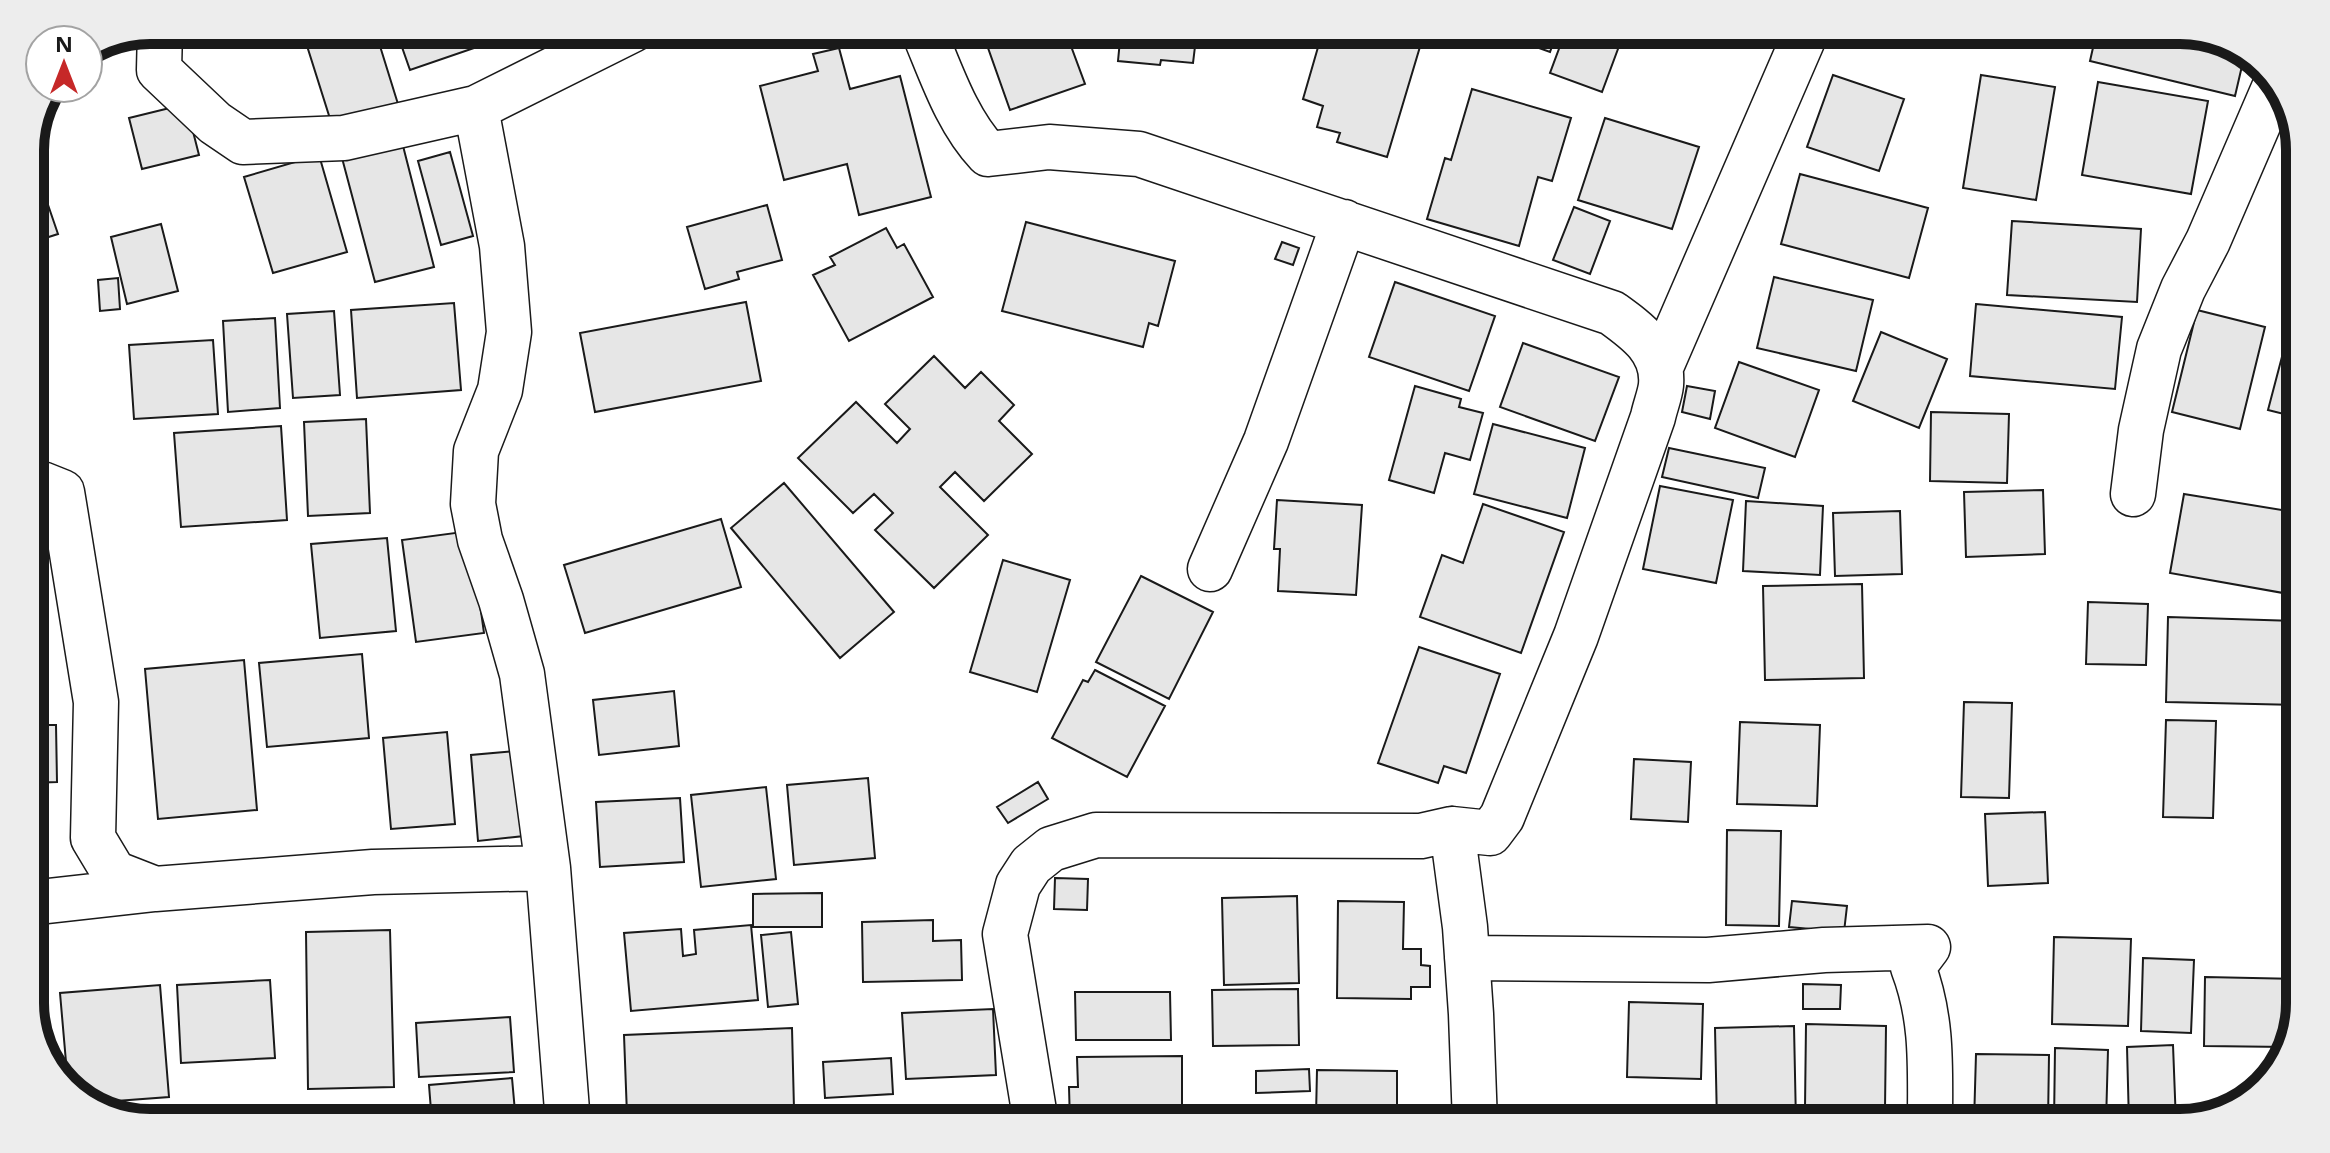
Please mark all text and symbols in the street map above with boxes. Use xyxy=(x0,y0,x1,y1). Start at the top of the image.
north arrow xyxy=(24,24,104,104)
text: N xyxy=(55,28,73,58)

